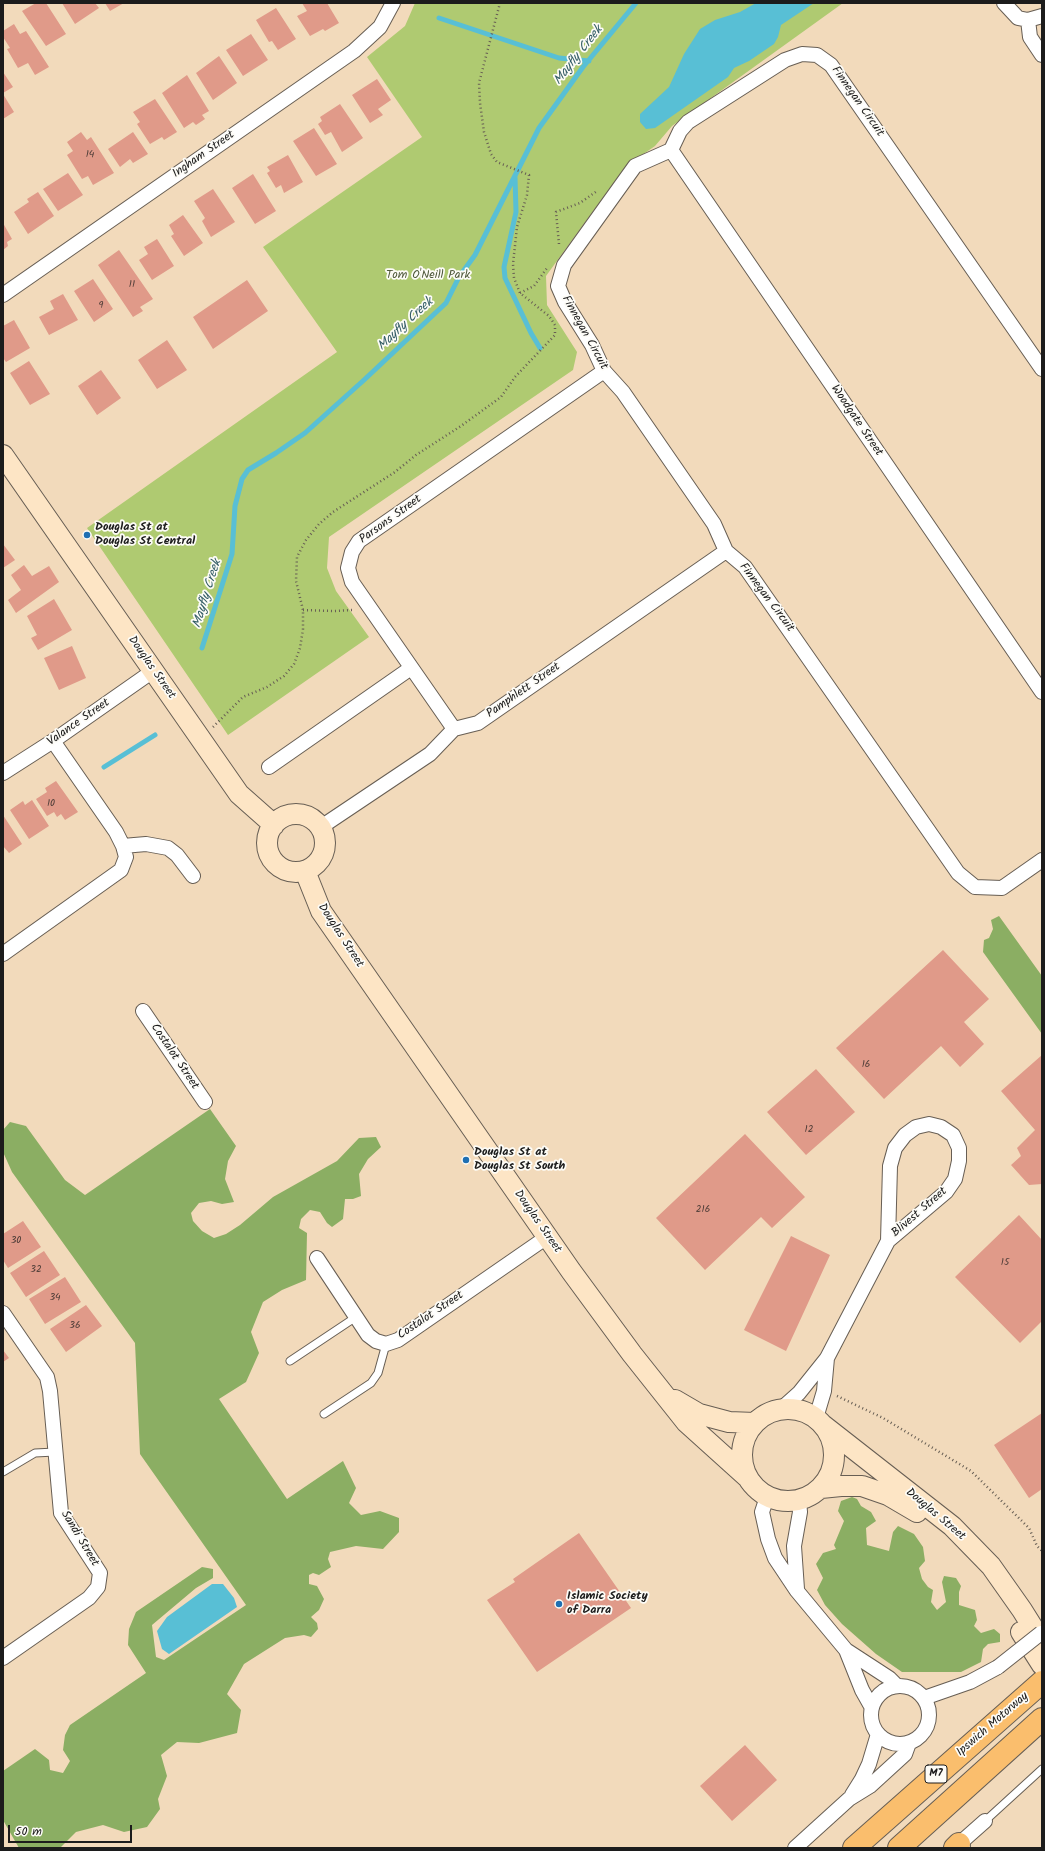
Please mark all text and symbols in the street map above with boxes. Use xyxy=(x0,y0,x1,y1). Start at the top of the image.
water label: Mayfly Creek xyxy=(551,23,607,89)
street label: Finnegan Circuit xyxy=(827,64,887,140)
street label: Ingham Street xyxy=(170,128,238,182)
house number: 14 xyxy=(86,149,94,161)
park label: Tom O'Neill Park xyxy=(386,269,470,283)
house number: 11 xyxy=(129,279,135,291)
street label: Finnegan Circuit xyxy=(558,293,610,373)
water label: Mayfly Creek xyxy=(375,295,437,355)
house number: 9 xyxy=(99,300,103,312)
street label: Woodgate Street xyxy=(827,383,885,459)
street label: Parsons Street xyxy=(357,493,425,547)
place label: Douglas St at Douglas St Central xyxy=(95,521,195,549)
marker: Douglas St at Douglas St Central xyxy=(82,530,92,540)
water label: Mayfly Creek xyxy=(190,558,226,630)
street label: Finnegan Circuit xyxy=(735,561,797,635)
street label: Douglas Street xyxy=(124,634,178,702)
street label: Pamphlett Street xyxy=(484,660,564,722)
street label: Valance Street xyxy=(45,696,113,750)
house number: 10 xyxy=(47,798,55,810)
street label: Douglas Street xyxy=(314,901,366,971)
street label: Costalot Street xyxy=(147,1021,201,1093)
house number: 16 xyxy=(862,1059,870,1071)
house number: 12 xyxy=(805,1124,813,1136)
place label: Douglas St at Douglas St South xyxy=(474,1146,565,1174)
marker: Douglas St at Douglas St South xyxy=(461,1155,471,1165)
street label: Blivest Street xyxy=(889,1185,951,1241)
street label: Douglas Street xyxy=(510,1188,564,1256)
house number: 216 xyxy=(696,1204,710,1216)
house number: 30 xyxy=(11,1235,21,1247)
house number: 15 xyxy=(1001,1257,1009,1269)
house number: 32 xyxy=(30,1264,42,1276)
street label: Costalot Street xyxy=(395,1289,467,1343)
house number: 34 xyxy=(49,1292,61,1304)
house number: 36 xyxy=(69,1320,81,1332)
street label: Douglas Street xyxy=(902,1486,968,1544)
street label: Sandi Street xyxy=(57,1509,101,1569)
place label: Islamic Society of Darra xyxy=(567,1590,648,1618)
marker: Islamic Society of Darra xyxy=(554,1599,564,1609)
street label: Ipswich Motorway xyxy=(954,1690,1032,1760)
road number: M7 xyxy=(925,1765,947,1783)
scale bar xyxy=(10,1817,134,1843)
text: 50 m xyxy=(15,1822,42,1841)

